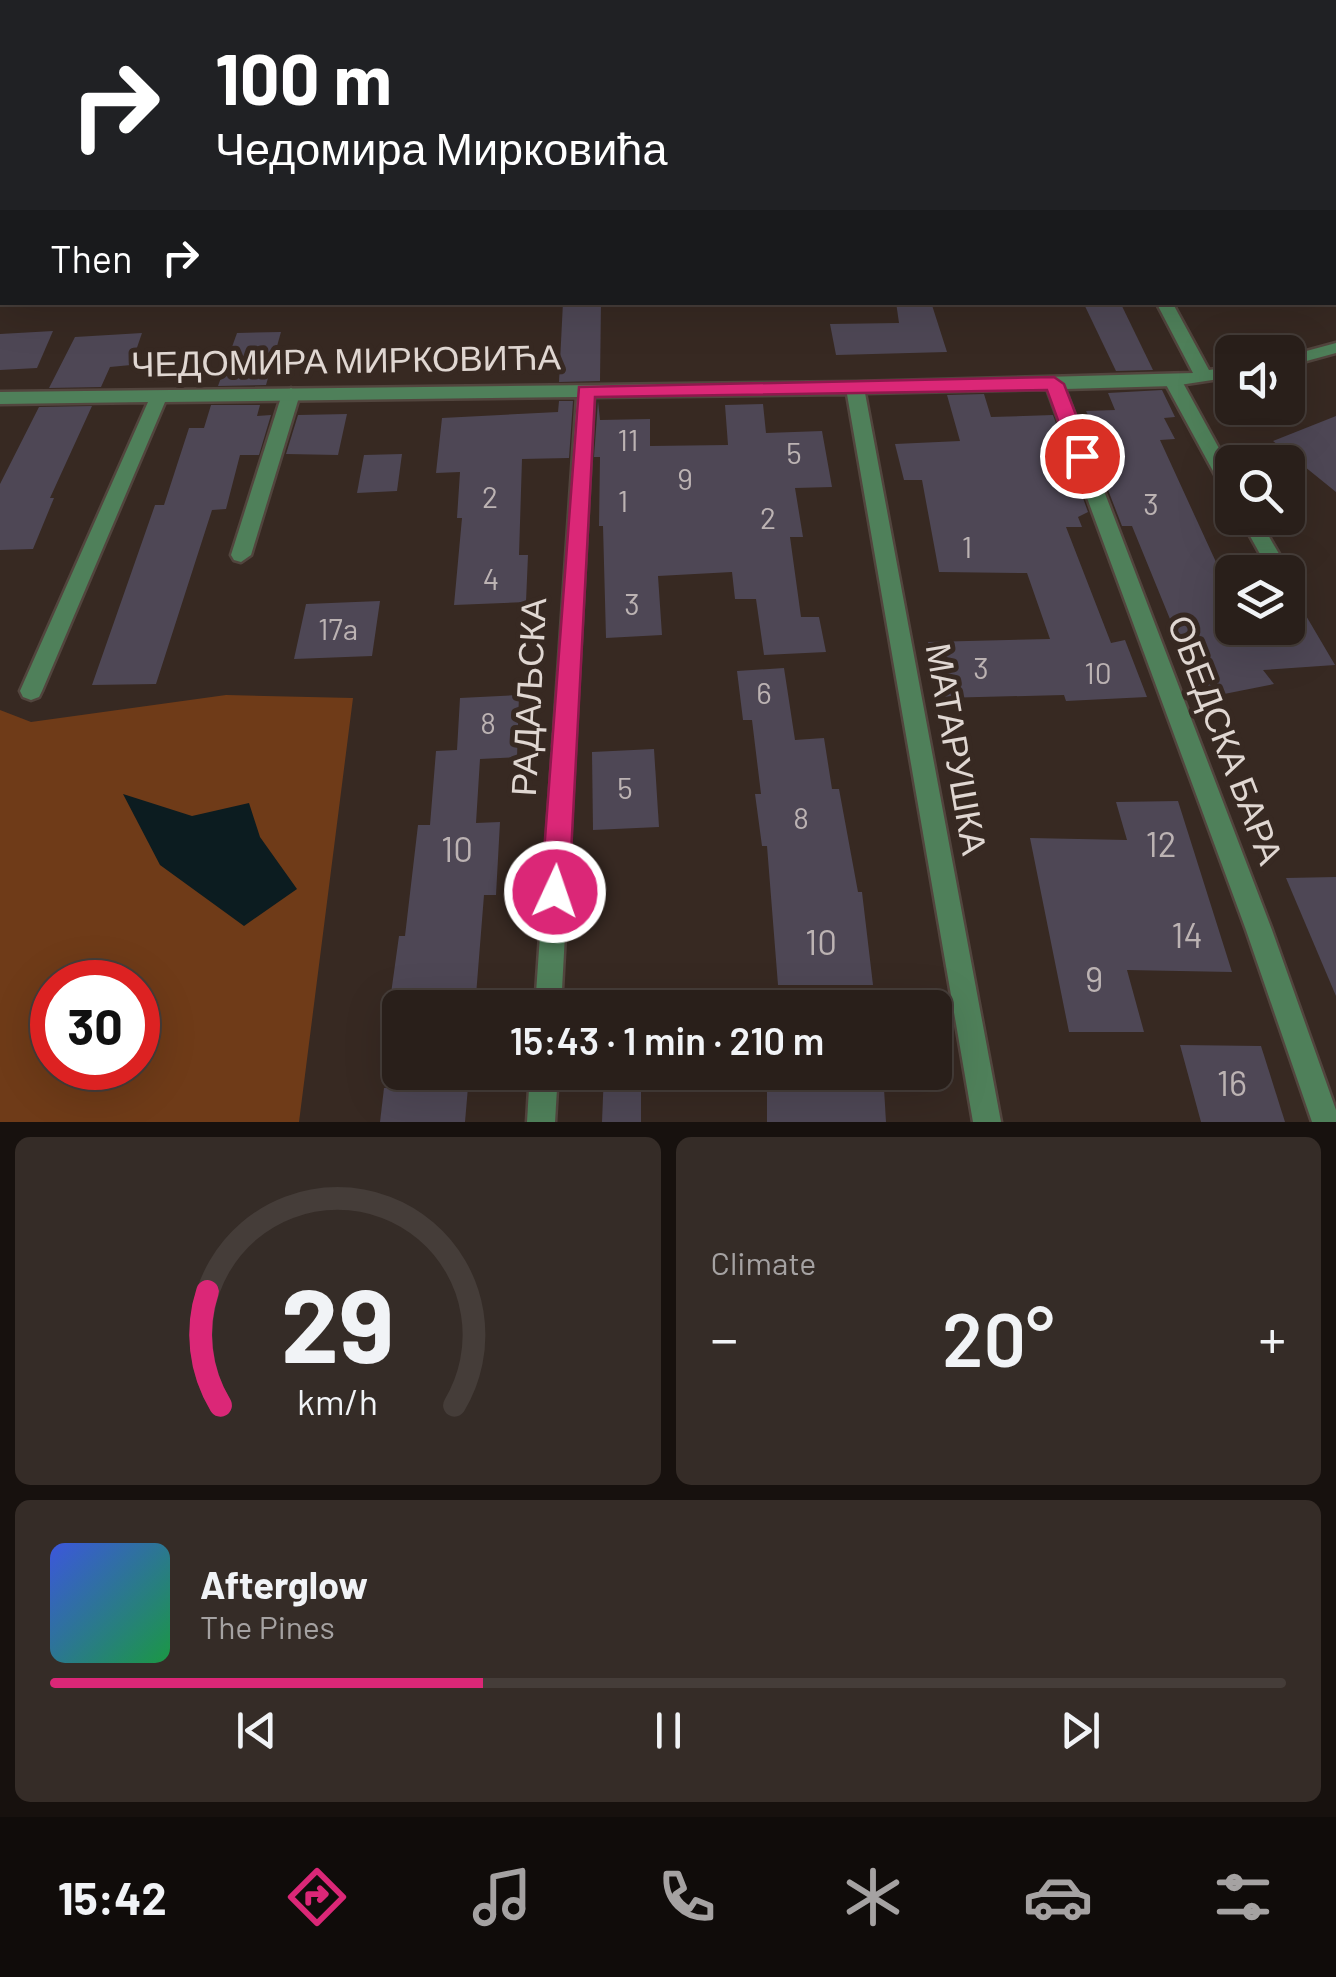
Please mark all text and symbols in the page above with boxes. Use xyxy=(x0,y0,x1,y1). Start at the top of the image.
text: 100 m xyxy=(215,35,392,119)
icon: right xyxy=(50,40,180,170)
text: Чедомира Мирковића xyxy=(215,120,667,174)
icon: right xyxy=(153,230,208,285)
text: Then xyxy=(50,235,133,281)
street label: ЧЕДОМИРА МИРКОВИЋА xyxy=(131,334,562,384)
map controls xyxy=(1215,335,1305,645)
button: sound xyxy=(1215,335,1305,425)
pin xyxy=(1040,414,1125,499)
house number: 11 xyxy=(617,421,639,457)
icon: arrive xyxy=(1055,429,1110,484)
house number: 5 xyxy=(786,434,802,470)
button: search xyxy=(1215,445,1305,535)
house number: 9 xyxy=(677,460,693,496)
house number: 2 xyxy=(482,478,498,514)
house number: 1 xyxy=(618,482,628,518)
house number: 3 xyxy=(1143,485,1159,521)
house number: 2 xyxy=(760,499,776,535)
house number: 1 xyxy=(962,528,972,564)
button: layers xyxy=(1215,555,1305,645)
house number: 4 xyxy=(483,560,499,596)
house number: 3 xyxy=(624,585,640,621)
street label: РАДАЉСКА xyxy=(501,596,553,797)
street label: ОБЕДСКА БАРА xyxy=(1160,609,1294,870)
house number: 17a xyxy=(318,610,358,646)
street label: МАТАРУШКА xyxy=(919,640,997,858)
house number: 3 xyxy=(973,649,989,685)
house number: 10 xyxy=(1084,654,1112,690)
house number: 6 xyxy=(756,674,772,710)
house number: 8 xyxy=(480,704,496,740)
house number: 5 xyxy=(617,769,633,805)
house number: 8 xyxy=(793,799,809,835)
house number: 12 xyxy=(1145,822,1177,864)
house number: 10 xyxy=(441,827,473,869)
position arrow xyxy=(503,840,607,944)
house number: 14 xyxy=(1171,913,1203,955)
house number: 10 xyxy=(805,920,837,962)
house number: 9 xyxy=(1085,957,1103,999)
speed limit sign: 30 xyxy=(30,960,160,1090)
text: 15:43 · 1 min · 210 m xyxy=(510,1017,824,1063)
house number: 16 xyxy=(1217,1061,1247,1103)
text: Climate xyxy=(711,1243,816,1281)
text: 29 xyxy=(281,1259,394,1384)
text: 20° xyxy=(942,1292,1054,1382)
text: − xyxy=(711,1304,738,1370)
text: + xyxy=(1258,1304,1286,1370)
text: km/h xyxy=(297,1379,378,1422)
text: Afterglow xyxy=(200,1561,368,1607)
text: The Pines xyxy=(200,1607,335,1645)
icon: previous xyxy=(229,1703,284,1758)
icon: pause xyxy=(641,1703,696,1758)
icon: next xyxy=(1053,1703,1108,1758)
icon: directions xyxy=(282,1862,352,1932)
icon: music xyxy=(467,1862,537,1932)
icon: phone xyxy=(652,1862,722,1932)
icon: climate xyxy=(838,1862,908,1932)
icon: car xyxy=(1023,1862,1093,1932)
icon: filters xyxy=(1208,1862,1278,1932)
text: 15:42 xyxy=(58,1870,167,1924)

